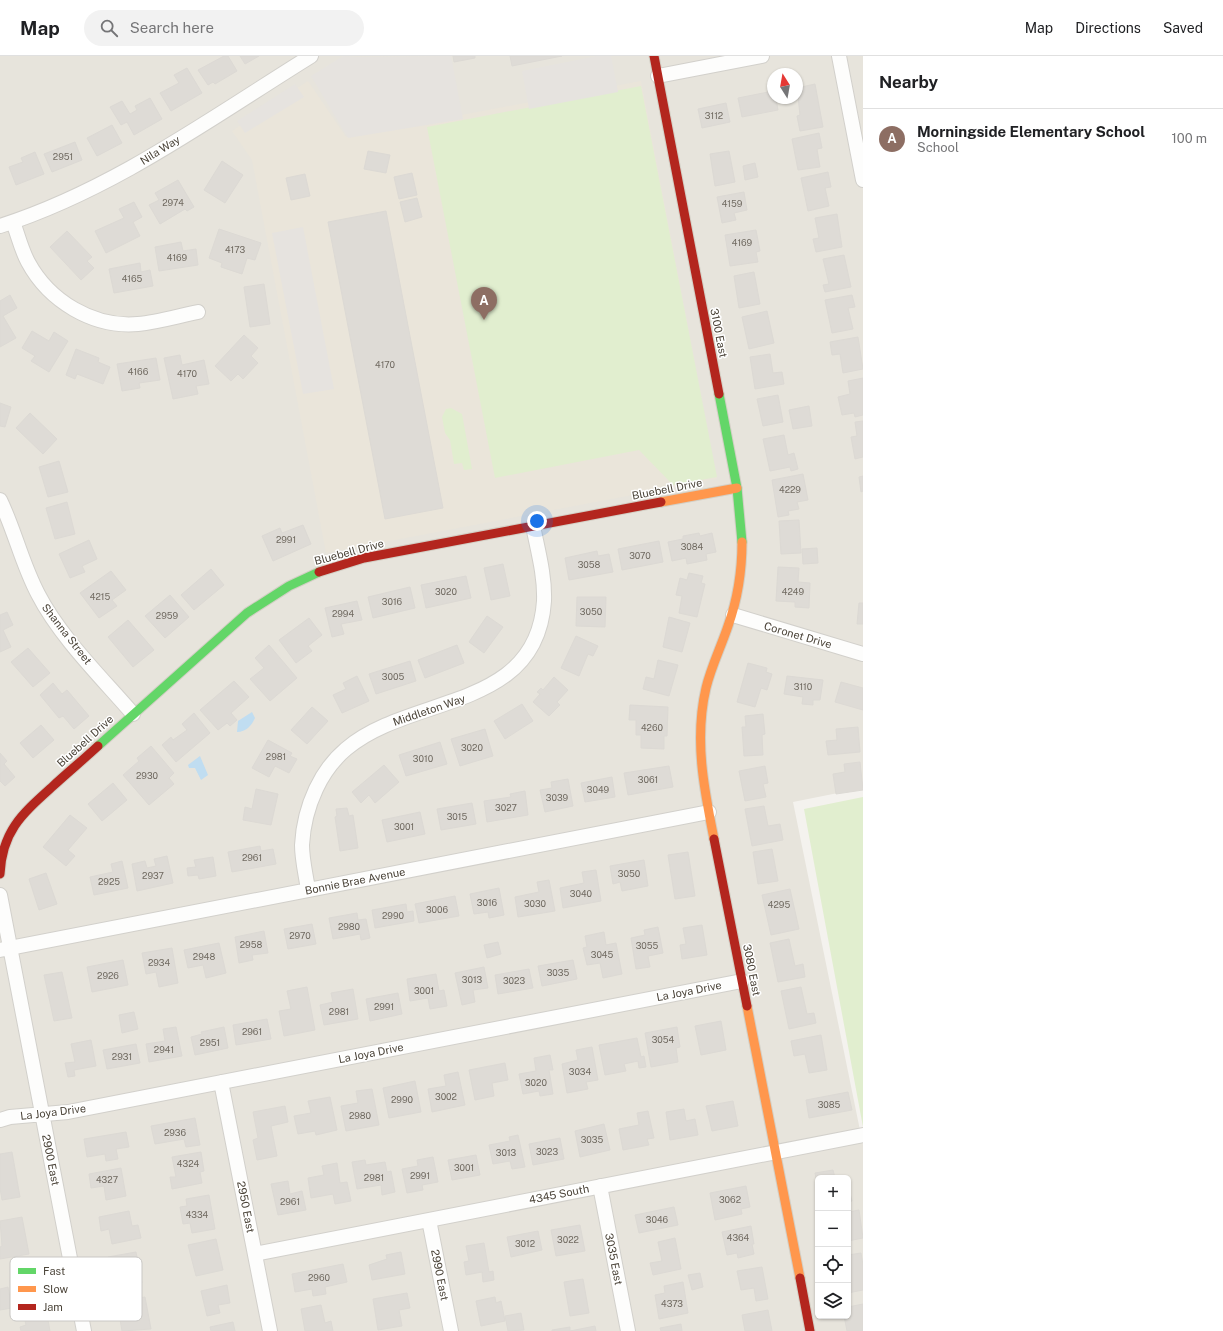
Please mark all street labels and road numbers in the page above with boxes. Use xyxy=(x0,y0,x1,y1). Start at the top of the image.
street label: Nila Way xyxy=(138,133,182,167)
street label: 3100 East xyxy=(708,307,730,359)
street label: Bluebell Drive xyxy=(631,476,703,502)
street label: Bluebell Drive xyxy=(313,537,385,567)
street label: Shanna Street xyxy=(40,601,94,667)
street label: Coronet Drive xyxy=(763,620,833,650)
street label: Middleton Way xyxy=(391,692,467,728)
street label: Bluebell Drive xyxy=(54,713,116,769)
street label: Bonnie Brae Avenue xyxy=(304,865,406,897)
street label: 3080 East xyxy=(741,943,763,997)
street label: La Joya Drive xyxy=(655,979,723,1003)
street label: La Joya Drive xyxy=(337,1041,405,1065)
street label: La Joya Drive xyxy=(19,1102,87,1122)
street label: 2900 East xyxy=(40,1133,62,1187)
street label: 2950 East xyxy=(235,1180,257,1234)
street label: 4345 South xyxy=(528,1182,590,1206)
street label: 3035 East xyxy=(603,1232,625,1286)
street label: 2990 East xyxy=(429,1248,451,1302)

